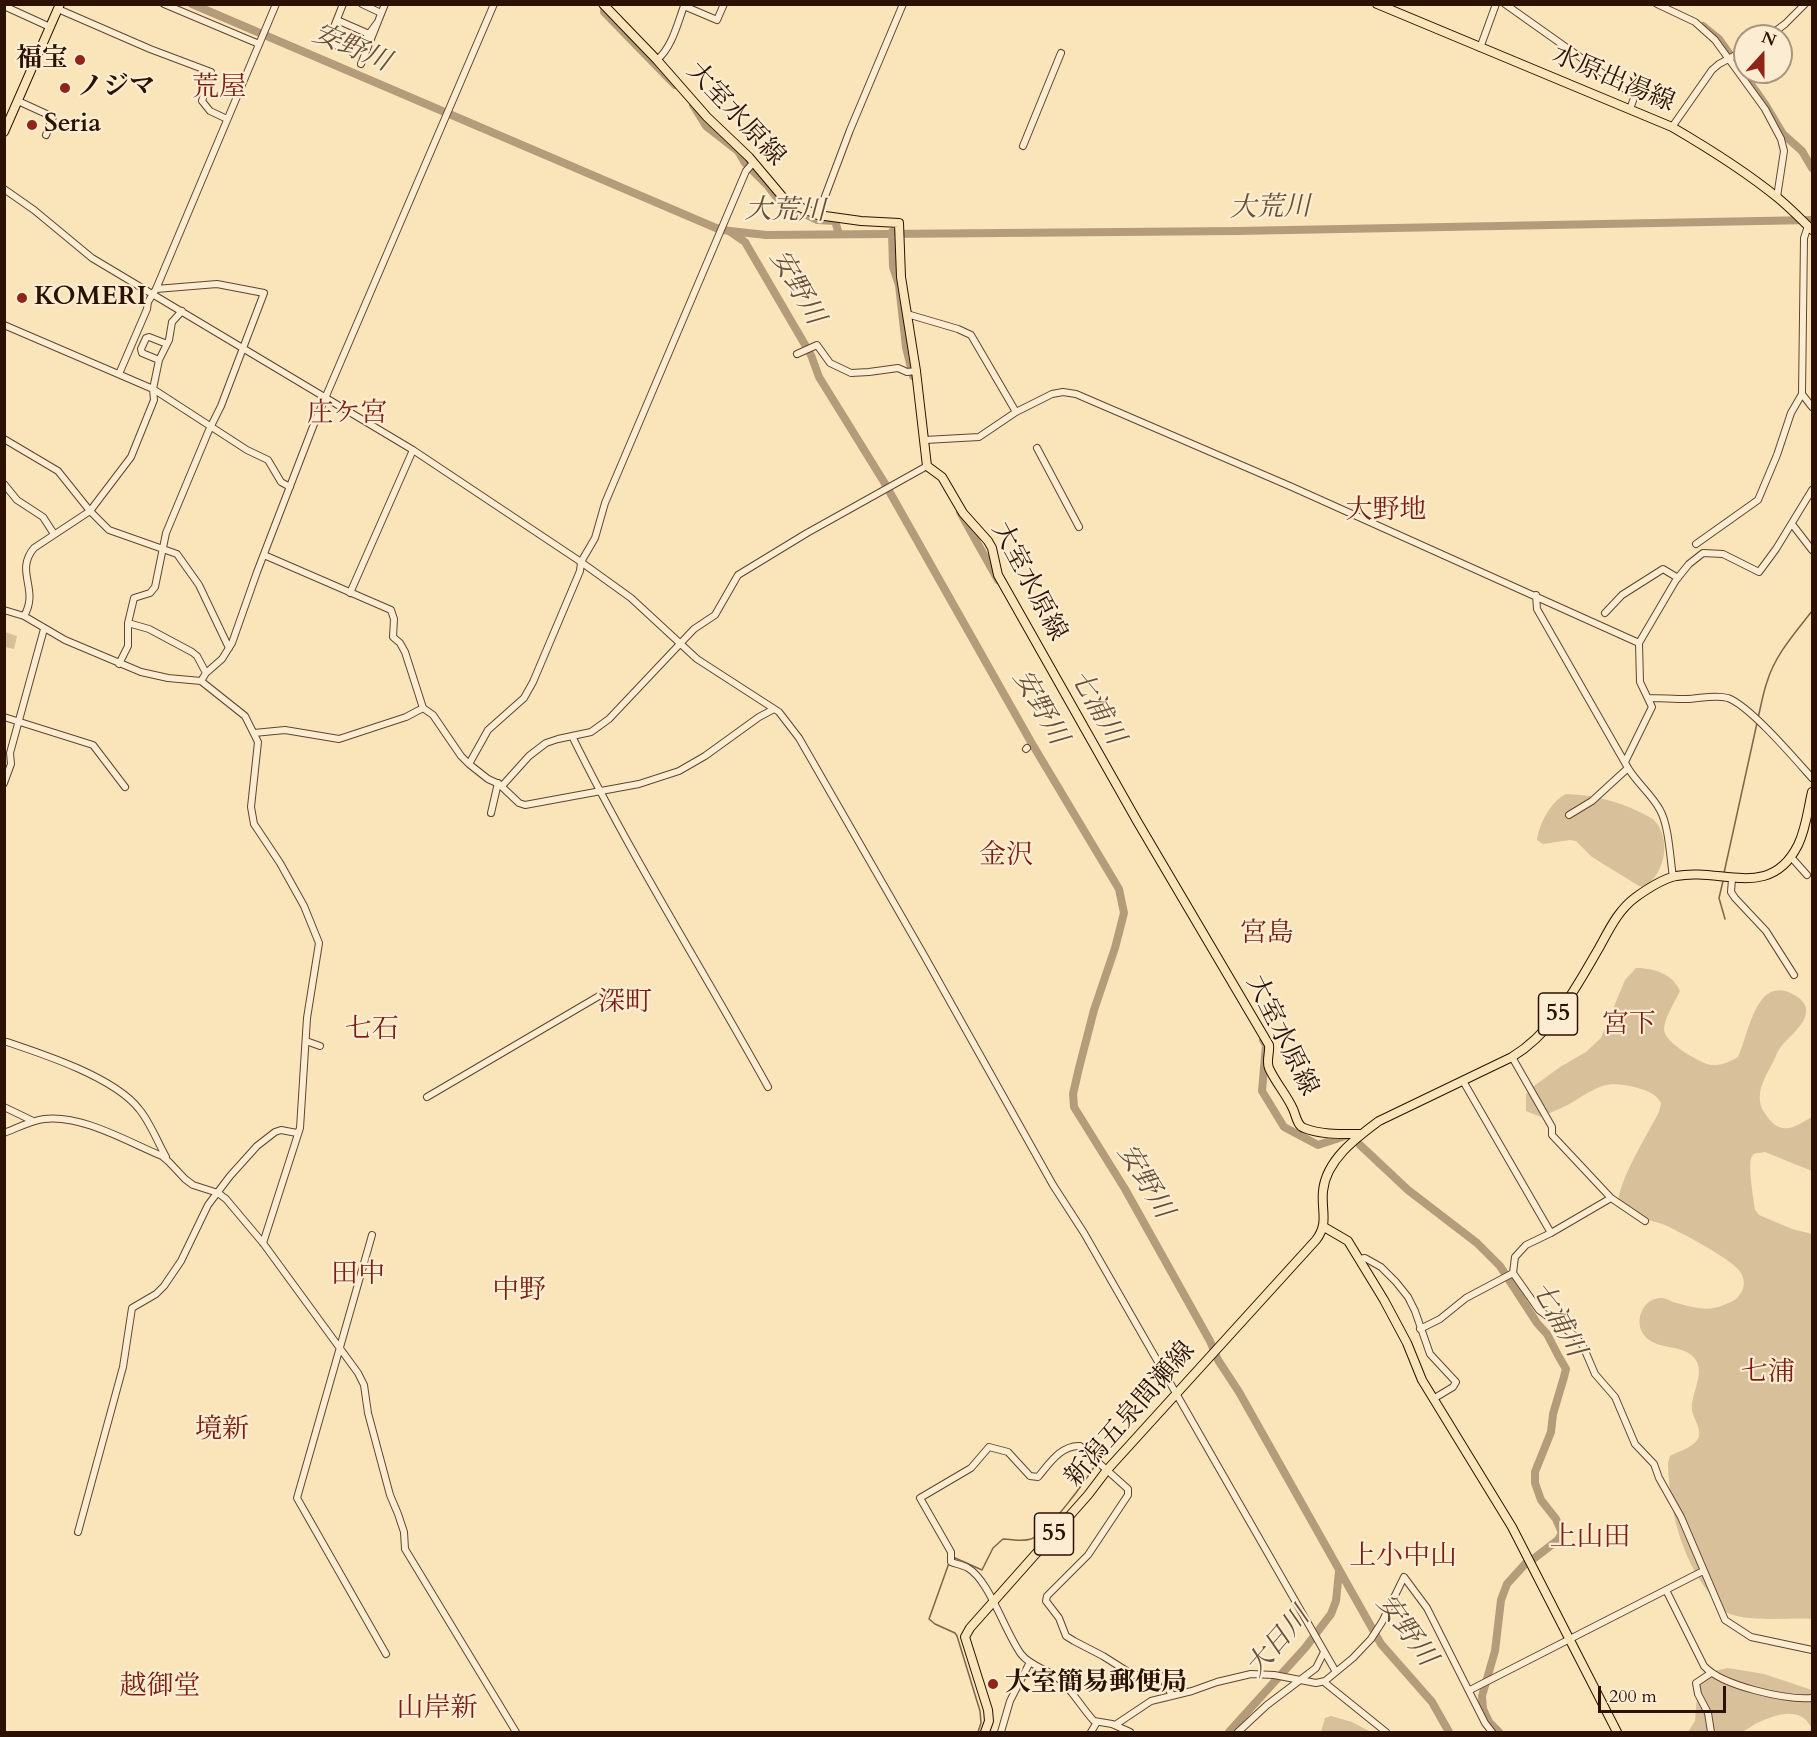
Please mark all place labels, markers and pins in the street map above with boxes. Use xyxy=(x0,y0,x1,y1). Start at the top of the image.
place label: 福宝 xyxy=(16,44,68,76)
marker: 福宝 xyxy=(73,53,87,67)
place label: ノジマ xyxy=(77,72,155,104)
marker: ノジマ xyxy=(58,81,72,95)
place label: Seria xyxy=(44,109,101,141)
marker: Seria xyxy=(25,118,39,132)
place label: KOMERI xyxy=(34,282,147,314)
marker: KOMERI xyxy=(15,291,29,305)
place label: 大室簡易郵便局 xyxy=(1005,1668,1187,1700)
marker: 大室簡易郵便局 xyxy=(986,1677,1000,1691)

